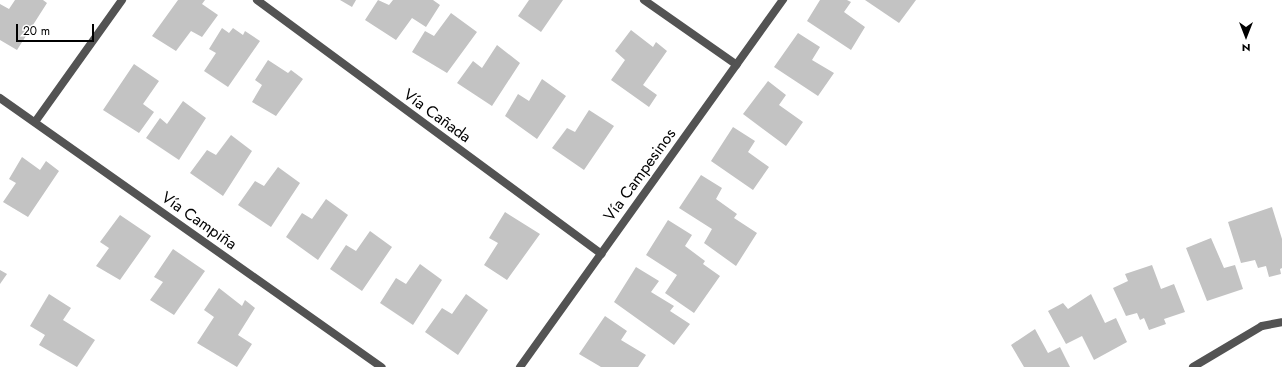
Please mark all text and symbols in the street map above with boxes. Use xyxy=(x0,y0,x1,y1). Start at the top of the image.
scale bar xyxy=(18,16,96,42)
north arrow xyxy=(1226,16,1266,56)
text: 20 m xyxy=(23,22,50,40)
text: N xyxy=(1242,40,1250,56)
street label: Vía Cañada xyxy=(399,85,475,147)
street label: Vía Campesinos xyxy=(600,125,680,225)
street label: Vía Campiña xyxy=(158,188,240,254)

